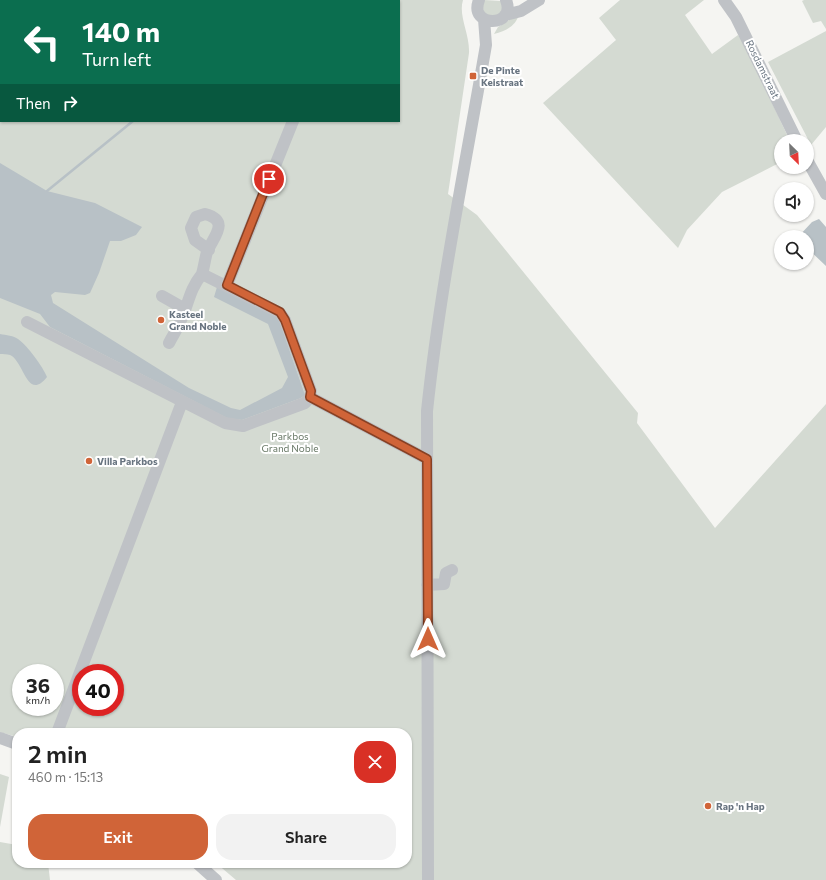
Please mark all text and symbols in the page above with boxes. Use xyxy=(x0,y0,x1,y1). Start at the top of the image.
text: 140 m xyxy=(82,14,160,48)
icon: left xyxy=(16,16,68,68)
street label: Rosdamstraat xyxy=(744,38,782,100)
text: Turn left xyxy=(82,48,151,70)
place label: De Pinte Keistraat xyxy=(481,64,523,88)
marker: De Pinte Keistraat xyxy=(468,71,478,81)
icon: right xyxy=(59,92,81,114)
text: Then xyxy=(16,94,51,112)
north arrow xyxy=(774,134,814,174)
map controls xyxy=(774,134,814,270)
pin xyxy=(252,162,286,196)
icon: arrive xyxy=(258,168,280,190)
button: sound xyxy=(774,182,814,222)
button: search xyxy=(774,230,814,270)
place label: Kasteel Grand Noble xyxy=(169,308,227,332)
marker: Kasteel Grand Noble xyxy=(156,315,166,325)
park label: Parkbos Grand Noble xyxy=(261,430,319,454)
place label: Villa Parkbos xyxy=(97,455,158,467)
marker: Villa Parkbos xyxy=(84,456,94,466)
position arrow xyxy=(407,618,449,660)
speed limit sign: 40 xyxy=(72,664,124,716)
text: 36 xyxy=(26,673,50,697)
text: km/h xyxy=(26,694,50,706)
text: 2 min xyxy=(28,739,87,768)
button: close xyxy=(354,741,396,783)
text: 460 m · 15:13 xyxy=(28,769,103,785)
place label: Rap 'n Hap xyxy=(716,800,765,812)
marker: Rap 'n Hap xyxy=(703,801,713,811)
button: Exit xyxy=(28,814,208,860)
button: Share xyxy=(216,814,396,860)

